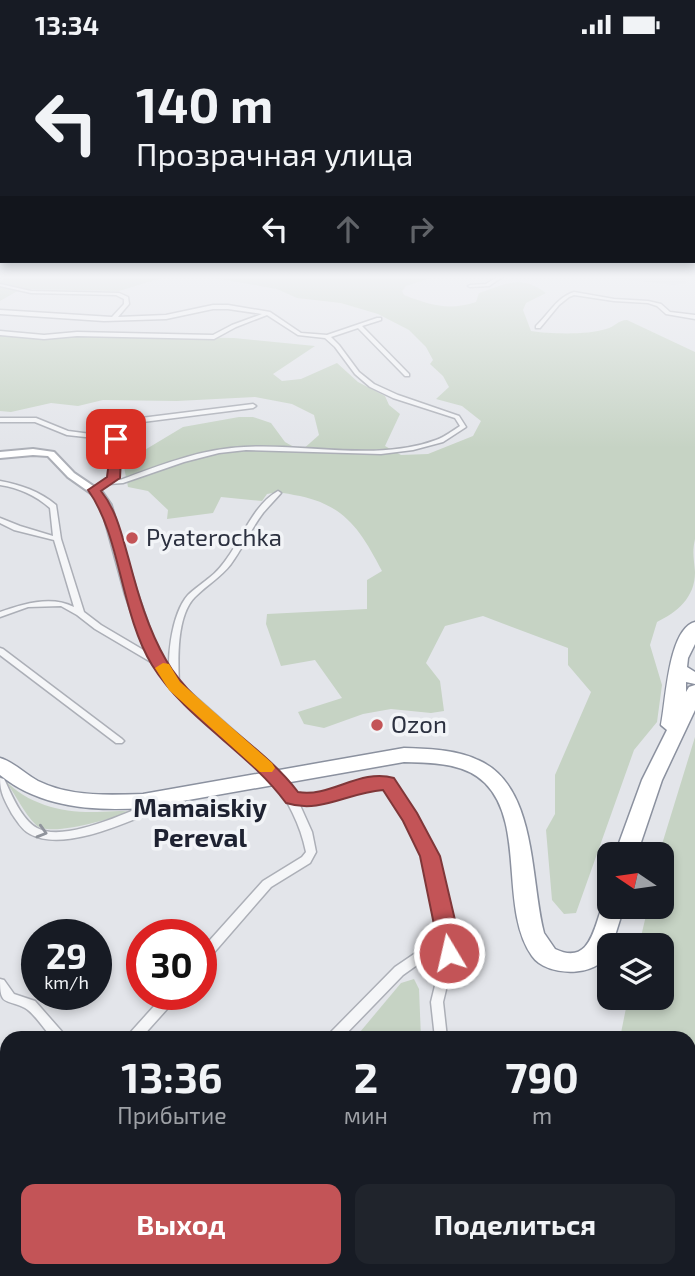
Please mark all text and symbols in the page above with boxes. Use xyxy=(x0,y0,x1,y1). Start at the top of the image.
text: 13:34 xyxy=(35,9,99,40)
text: 140 m xyxy=(136,74,273,133)
icon: left xyxy=(21,77,112,168)
text: Прозрачная улица xyxy=(136,134,414,172)
icon: left xyxy=(256,210,294,248)
icon: ahead xyxy=(329,210,367,248)
icon: right xyxy=(402,210,440,248)
pin xyxy=(86,409,146,469)
icon: arrive xyxy=(97,420,135,458)
place label: Pyaterochka xyxy=(146,522,282,551)
marker: Pyaterochka xyxy=(124,530,140,546)
place label: Ozon xyxy=(391,709,447,738)
marker: Ozon xyxy=(369,717,385,733)
district label: Mamaiskiy Pereval xyxy=(133,791,267,852)
one-way arrow xyxy=(35,824,47,838)
north arrow xyxy=(597,842,674,919)
map controls xyxy=(597,842,674,1010)
position arrow xyxy=(412,916,486,990)
speed limit sign: 30 xyxy=(126,919,217,1010)
button: layers xyxy=(597,933,674,1010)
text: 29 xyxy=(46,934,87,976)
text: km/h xyxy=(44,971,89,993)
text: 13:36 xyxy=(121,1051,223,1101)
text: 2 xyxy=(354,1051,378,1101)
text: 790 xyxy=(505,1051,579,1101)
text: Прибытие xyxy=(117,1101,227,1129)
text: мин xyxy=(344,1101,388,1129)
text: m xyxy=(532,1101,552,1129)
button: Выход xyxy=(21,1184,341,1264)
button: Поделиться xyxy=(355,1184,675,1264)

